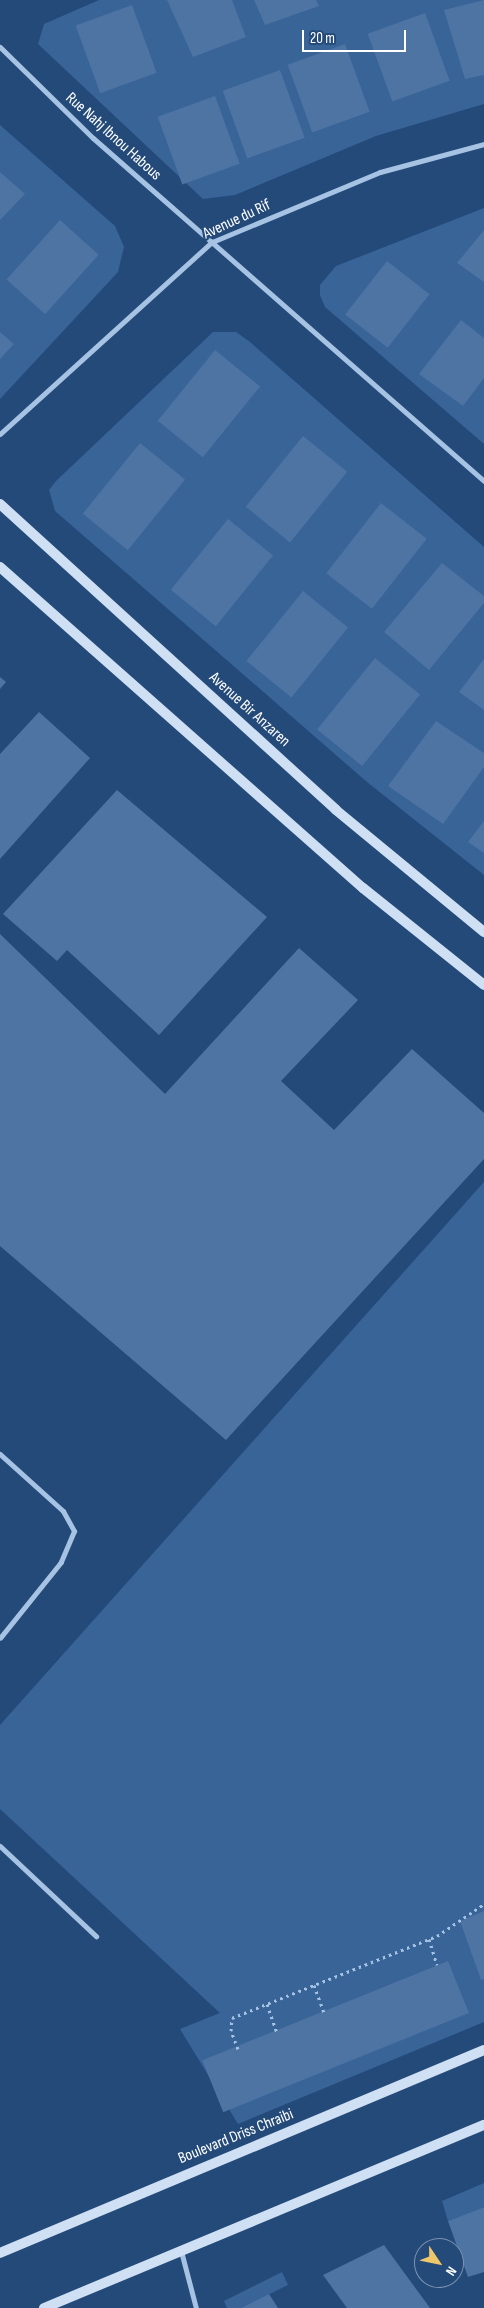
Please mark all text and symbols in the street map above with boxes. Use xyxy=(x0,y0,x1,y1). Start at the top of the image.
scale bar xyxy=(304,20,408,52)
text: 20 m xyxy=(310,29,335,48)
street label: Rue Nahj Ibnou Habous xyxy=(61,89,165,185)
street label: Avenue du Rif xyxy=(200,196,274,244)
street label: Avenue Bir Anzaren xyxy=(205,669,293,751)
street label: Boulevard Driss Chraibi xyxy=(176,2105,296,2169)
north arrow xyxy=(414,2238,464,2288)
text: N xyxy=(442,2263,460,2279)

